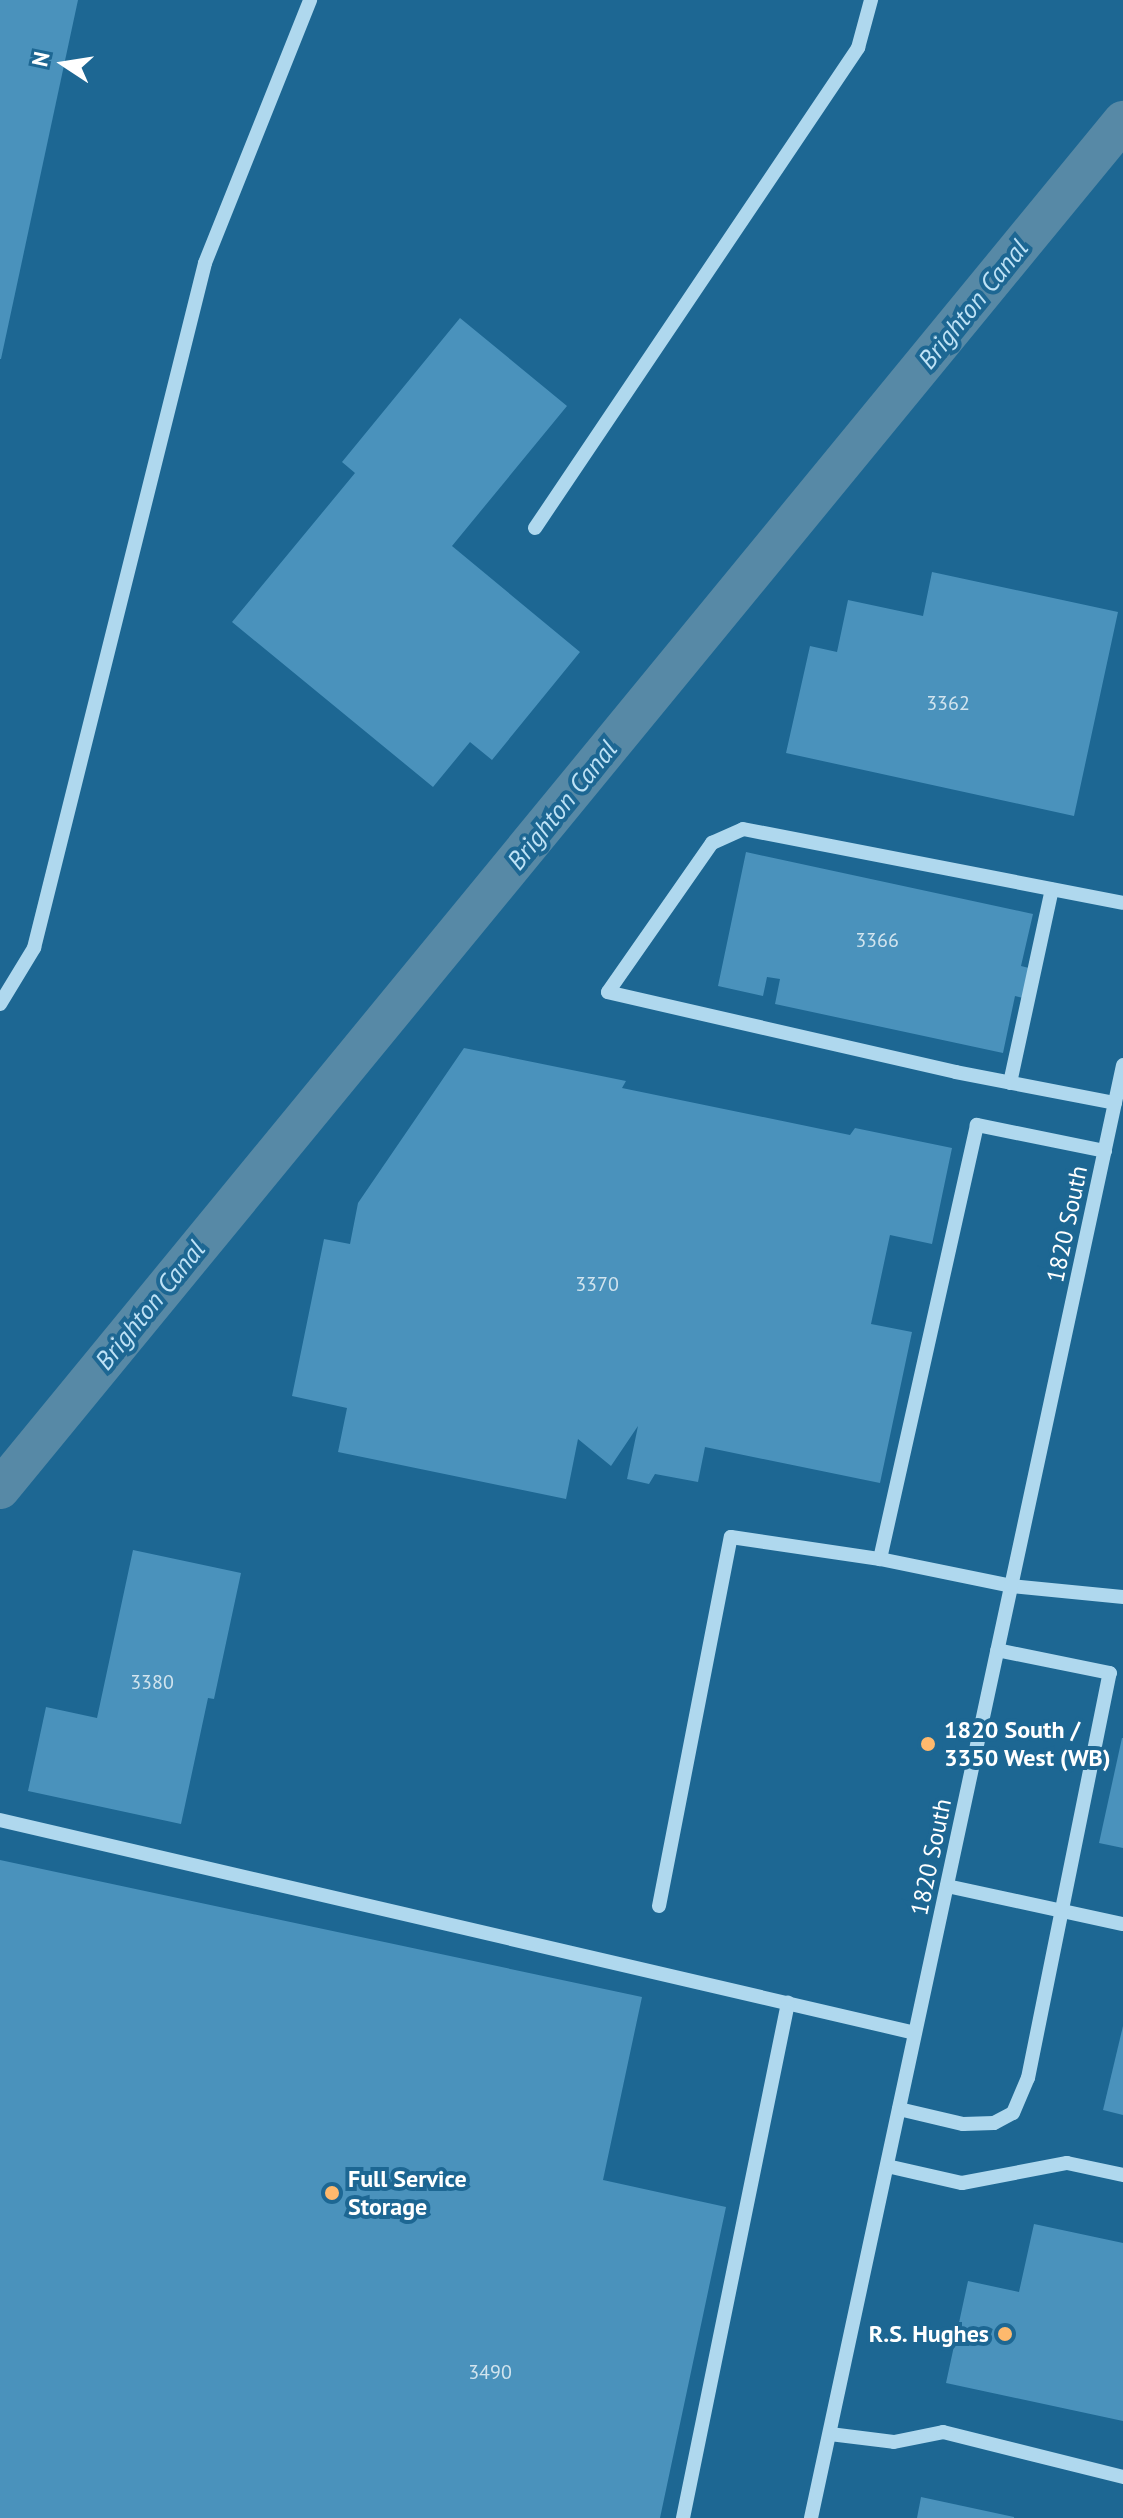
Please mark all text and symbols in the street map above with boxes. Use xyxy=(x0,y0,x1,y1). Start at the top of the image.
north arrow xyxy=(24,24,104,104)
text: N xyxy=(25,49,56,69)
water label: Brighton Canal xyxy=(911,233,1035,375)
house number: 3362 xyxy=(926,691,970,715)
water label: Brighton Canal xyxy=(500,734,624,876)
house number: 3366 xyxy=(855,928,899,952)
street label: 1820 South xyxy=(1041,1163,1093,1285)
water label: Brighton Canal xyxy=(88,1234,212,1376)
house number: 3370 xyxy=(575,1272,619,1296)
house number: 3380 xyxy=(130,1670,174,1694)
place label: 1820 South / 3350 West (WB) xyxy=(944,1716,1111,1772)
marker: 1820 South / 3350 West (WB) xyxy=(919,1735,937,1753)
street label: 1820 South xyxy=(905,1796,957,1918)
place label: Full Service Storage xyxy=(348,2165,467,2221)
marker: Full Service Storage xyxy=(323,2184,341,2202)
place label: R.S. Hughes xyxy=(867,2320,989,2348)
marker: R.S. Hughes xyxy=(996,2325,1014,2343)
house number: 3490 xyxy=(468,2360,512,2384)

